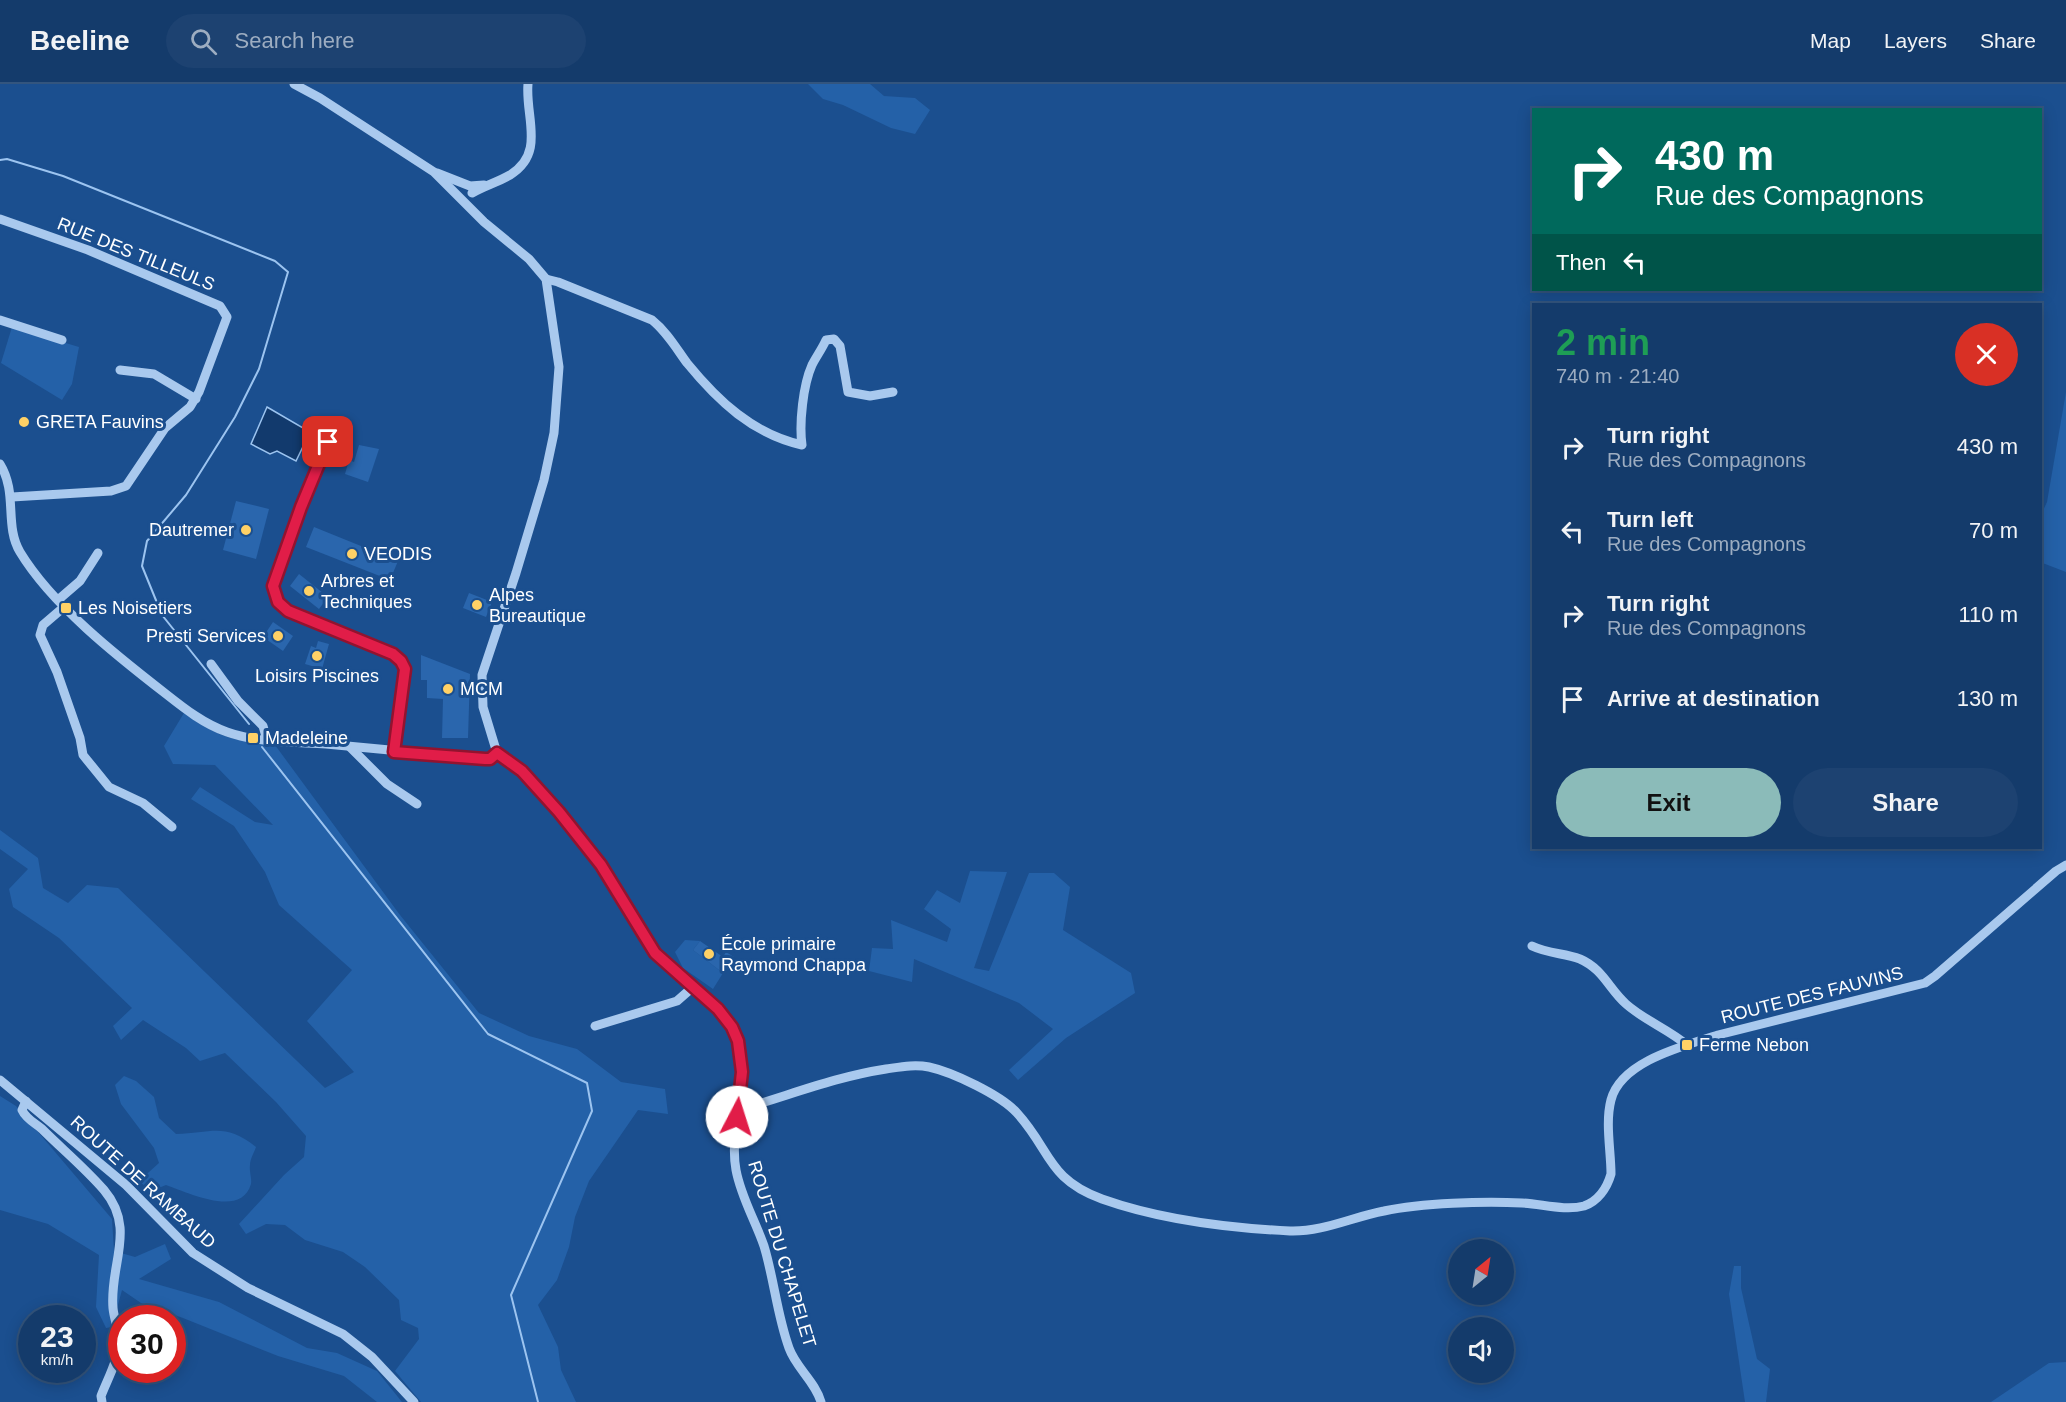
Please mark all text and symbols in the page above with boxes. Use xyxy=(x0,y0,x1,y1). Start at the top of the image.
search box xyxy=(166,14,586,68)
text: Beeline xyxy=(30,25,130,56)
icon: search xyxy=(187,25,220,58)
text: Search here xyxy=(235,28,354,53)
text: Map xyxy=(1810,29,1851,52)
text: Layers xyxy=(1884,29,1947,52)
text: Share xyxy=(1980,29,2036,52)
icon: right xyxy=(1556,132,1634,210)
text: 430 m xyxy=(1655,132,1774,179)
text: Rue des Compagnons xyxy=(1655,181,1924,211)
street label: RUE DES TILLEULS xyxy=(54,213,218,295)
icon: left xyxy=(1618,246,1651,279)
text: Then xyxy=(1556,250,1606,275)
text: 2 min xyxy=(1556,322,1650,363)
button: close xyxy=(1955,323,2018,386)
text: 740 m · 21:40 xyxy=(1556,365,1679,387)
place label: GRETA Fauvins xyxy=(36,412,164,432)
marker: GRETA Fauvins xyxy=(17,415,31,429)
pin xyxy=(302,416,353,467)
text: Turn right xyxy=(1607,423,1709,448)
icon: arrive xyxy=(311,425,344,458)
icon: right xyxy=(1556,431,1589,464)
text: 430 m xyxy=(1957,434,2018,459)
text: Rue des Compagnons xyxy=(1607,449,1806,471)
text: Turn left xyxy=(1607,507,1693,532)
icon: left xyxy=(1556,515,1589,548)
text: 70 m xyxy=(1969,518,2018,543)
place label: Dautremer xyxy=(149,520,234,540)
marker: Dautremer xyxy=(239,523,253,537)
text: Rue des Compagnons xyxy=(1607,533,1806,555)
place label: VEODIS xyxy=(364,544,432,564)
marker: VEODIS xyxy=(345,547,359,561)
place label: Arbres et Techniques xyxy=(321,571,412,612)
marker: Arbres et Techniques xyxy=(302,584,316,598)
place label: Alpes Bureautique xyxy=(489,585,586,626)
text: Turn right xyxy=(1607,591,1709,616)
place label: Les Noisetiers xyxy=(78,598,192,618)
marker: Alpes Bureautique xyxy=(470,598,484,612)
icon: right xyxy=(1556,599,1589,632)
marker: Les Noisetiers xyxy=(59,601,73,615)
text: 110 m xyxy=(1958,602,2018,627)
text: Rue des Compagnons xyxy=(1607,617,1806,639)
place label: Presti Services xyxy=(146,626,266,646)
marker: Presti Services xyxy=(271,629,285,643)
marker: Loisirs Piscines xyxy=(310,649,324,663)
place label: Loisirs Piscines xyxy=(255,666,379,686)
place label: MCM xyxy=(460,679,503,699)
marker: MCM xyxy=(441,682,455,696)
icon: arrive xyxy=(1556,683,1589,716)
text: Arrive at destination xyxy=(1607,686,1820,711)
text: 130 m xyxy=(1957,686,2018,711)
place label: Madeleine xyxy=(265,728,348,748)
marker: Madeleine xyxy=(246,731,260,745)
button: Exit xyxy=(1556,768,1781,837)
button: Share xyxy=(1793,768,2018,837)
place label: École primaire Raymond Chappa xyxy=(721,934,867,975)
marker: École primaire Raymond Chappa xyxy=(702,947,716,961)
street label: ROUTE DES FAUVINS xyxy=(1719,963,1905,1027)
place label: Ferme Nebon xyxy=(1699,1035,1809,1055)
marker: Ferme Nebon xyxy=(1680,1038,1694,1052)
position arrow xyxy=(705,1085,769,1149)
street label: ROUTE DE RAMBAUD xyxy=(66,1112,220,1252)
street label: ROUTE DU CHAPELET xyxy=(744,1158,820,1350)
north arrow xyxy=(1448,1239,1514,1305)
map controls xyxy=(1448,1239,1514,1383)
speed limit sign: 30 xyxy=(108,1305,186,1383)
button: sound xyxy=(1448,1317,1514,1383)
text: 23 xyxy=(40,1320,74,1353)
text: km/h xyxy=(41,1351,73,1368)

